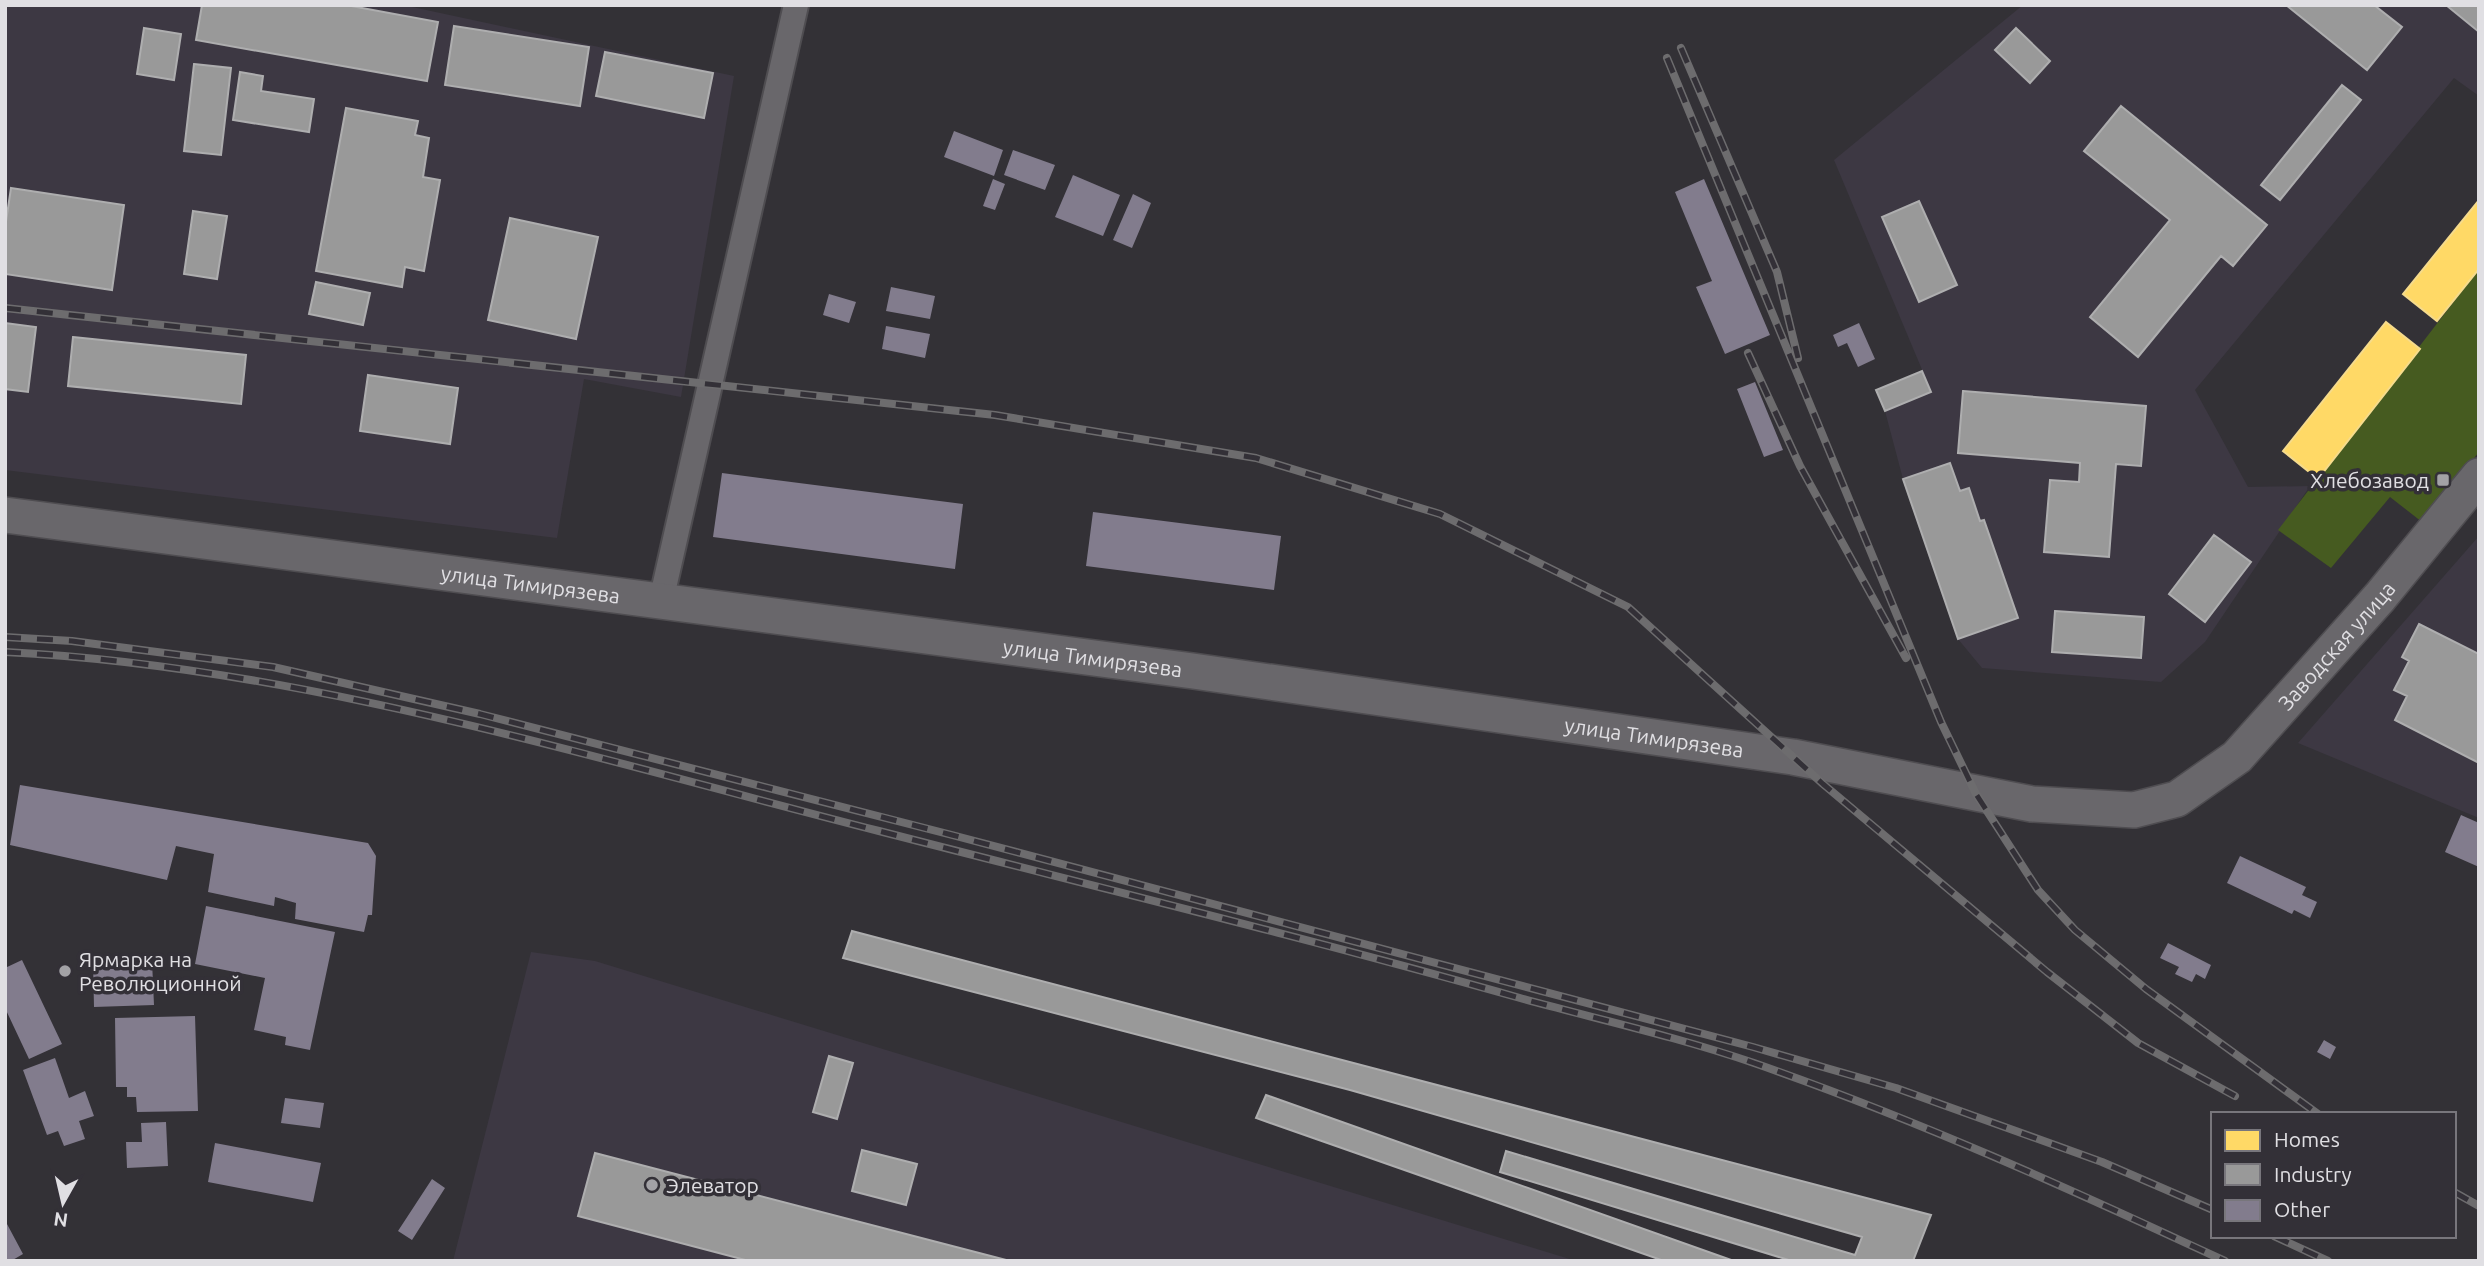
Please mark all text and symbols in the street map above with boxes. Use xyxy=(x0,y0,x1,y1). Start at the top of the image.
place label: Хлебозавод xyxy=(2310,468,2429,492)
marker: Хлебозавод xyxy=(2435,472,2451,488)
street label: улица Тимирязева xyxy=(439,560,622,608)
street label: Заводская улица xyxy=(2273,577,2400,715)
street label: улица Тимирязева xyxy=(1002,634,1184,681)
street label: улица Тимирязева xyxy=(1563,712,1745,762)
place label: Ярмарка на Революционной xyxy=(79,947,242,995)
marker: Ярмарка на Революционной xyxy=(57,963,73,979)
legend xyxy=(2211,1112,2456,1238)
text: Homes xyxy=(2274,1127,2340,1151)
text: Industry xyxy=(2274,1162,2352,1186)
north arrow xyxy=(28,1168,98,1238)
place label: Элеватор xyxy=(666,1173,759,1197)
marker: Элеватор xyxy=(644,1177,660,1193)
text: Other xyxy=(2274,1197,2330,1221)
text: N xyxy=(52,1208,69,1232)

